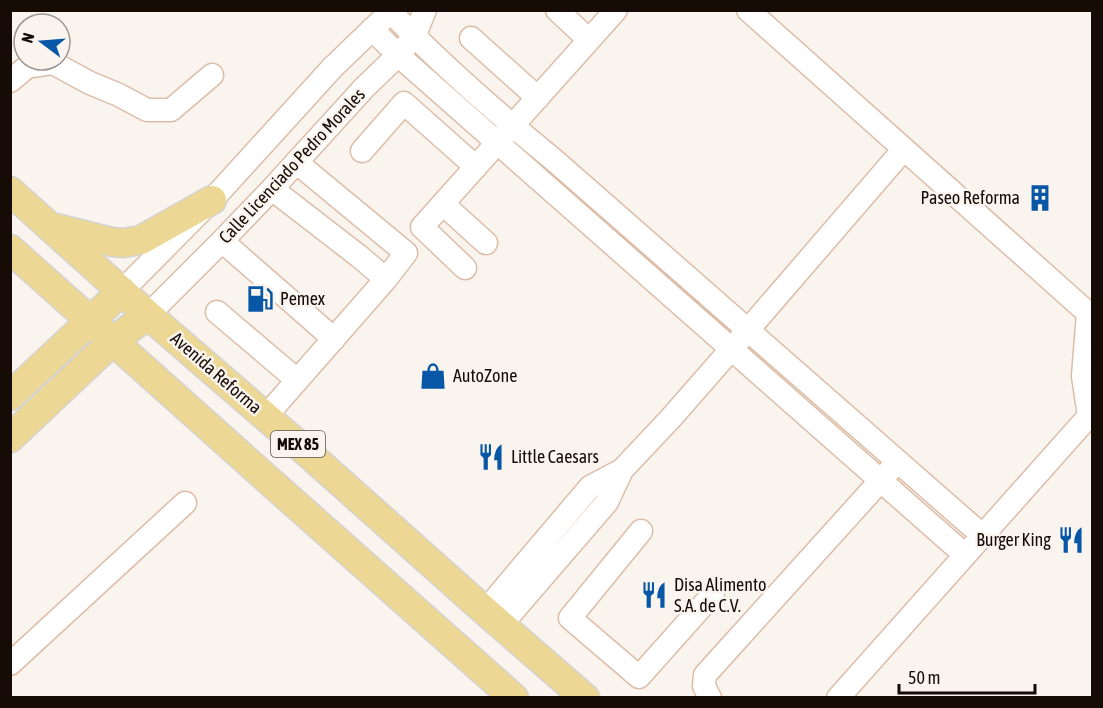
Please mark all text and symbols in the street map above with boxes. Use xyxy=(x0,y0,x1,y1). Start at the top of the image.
north arrow xyxy=(12,12,72,72)
text: N xyxy=(18,31,38,45)
street label: Calle Licenciado Pedro Morales xyxy=(214,84,369,247)
building icon: Paseo Reforma xyxy=(1025,183,1055,213)
place label: Paseo Reforma xyxy=(921,187,1020,208)
fuel station icon: Pemex xyxy=(245,284,275,314)
place label: Pemex xyxy=(280,288,325,309)
street label: Avenida Reforma xyxy=(167,327,266,418)
shop icon: AutoZone xyxy=(418,361,448,391)
place label: AutoZone xyxy=(453,365,517,386)
road number: MEX 85 xyxy=(271,431,325,457)
restaurant icon: Little Caesars xyxy=(476,442,506,472)
place label: Little Caesars xyxy=(511,446,599,467)
restaurant icon: Burger King xyxy=(1056,525,1086,555)
place label: Burger King xyxy=(976,529,1051,550)
place label: Disa Alimento S.A. de C.V. xyxy=(674,574,766,616)
restaurant icon: Disa Alimento S.A. de C.V. xyxy=(639,580,669,610)
scale bar xyxy=(899,657,1036,695)
text: 50 m xyxy=(908,667,940,688)

